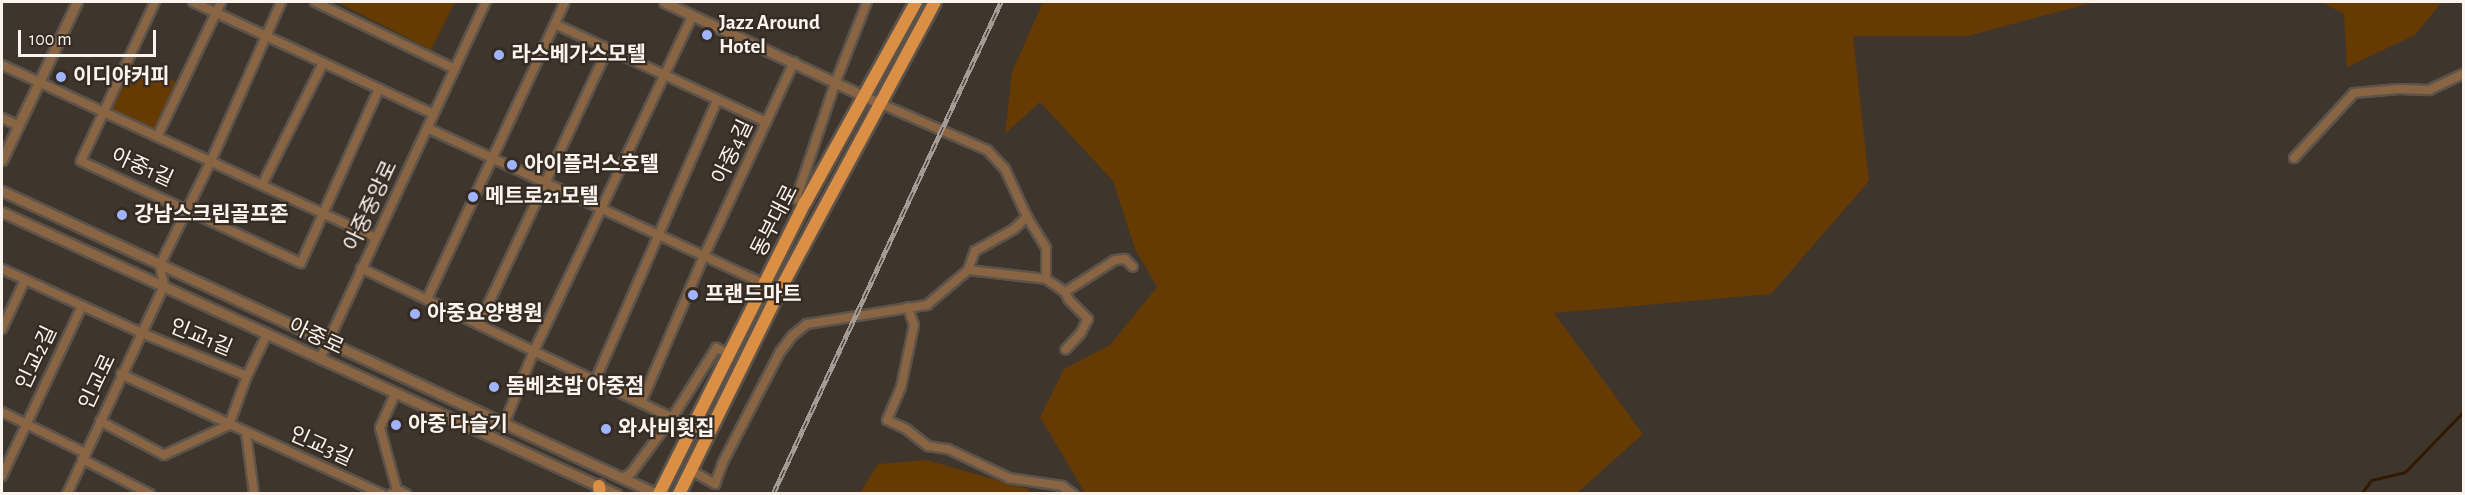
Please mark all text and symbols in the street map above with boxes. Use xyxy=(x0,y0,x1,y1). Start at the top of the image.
place label: Jazz Around Hotel xyxy=(719,10,820,60)
scale bar xyxy=(21,18,159,56)
marker: Jazz Around Hotel xyxy=(700,28,714,42)
text: 100 m xyxy=(29,31,72,49)
place label: 라스베가스모텔 xyxy=(511,42,646,68)
marker: 라스베가스모텔 xyxy=(492,48,506,62)
place label: 이디야커피 xyxy=(73,64,170,90)
marker: 이디야커피 xyxy=(54,70,68,84)
street label: 아중4길 xyxy=(707,116,759,188)
street label: 아중1길 xyxy=(107,143,177,193)
place label: 아이플러스호텔 xyxy=(524,152,659,178)
street label: 아중중앙로 xyxy=(339,157,403,255)
marker: 아이플러스호텔 xyxy=(505,158,519,172)
street label: 동부대로 xyxy=(746,181,804,261)
place label: 메트로21모텔 xyxy=(485,184,599,210)
marker: 메트로21모텔 xyxy=(466,190,480,204)
place label: 강남스크린골프존 xyxy=(134,202,289,228)
marker: 강남스크린골프존 xyxy=(115,208,129,222)
place label: 프랜드마트 xyxy=(705,282,802,308)
marker: 프랜드마트 xyxy=(686,288,700,302)
place label: 아중요양병원 xyxy=(427,301,543,327)
marker: 아중요양병원 xyxy=(408,307,422,321)
street label: 아중로 xyxy=(284,313,348,361)
street label: 인교1길 xyxy=(166,314,236,362)
street label: 인교2길 xyxy=(11,322,63,394)
street label: 인교로 xyxy=(74,350,122,414)
place label: 돔베초밥 아중점 xyxy=(506,374,644,400)
marker: 돔베초밥 아중점 xyxy=(487,380,501,394)
place label: 아중 다슬기 xyxy=(408,412,508,438)
place label: 와사비횟집 xyxy=(618,416,715,442)
marker: 아중 다슬기 xyxy=(389,418,403,432)
street label: 인교3길 xyxy=(285,422,357,472)
marker: 와사비횟집 xyxy=(599,422,613,436)

